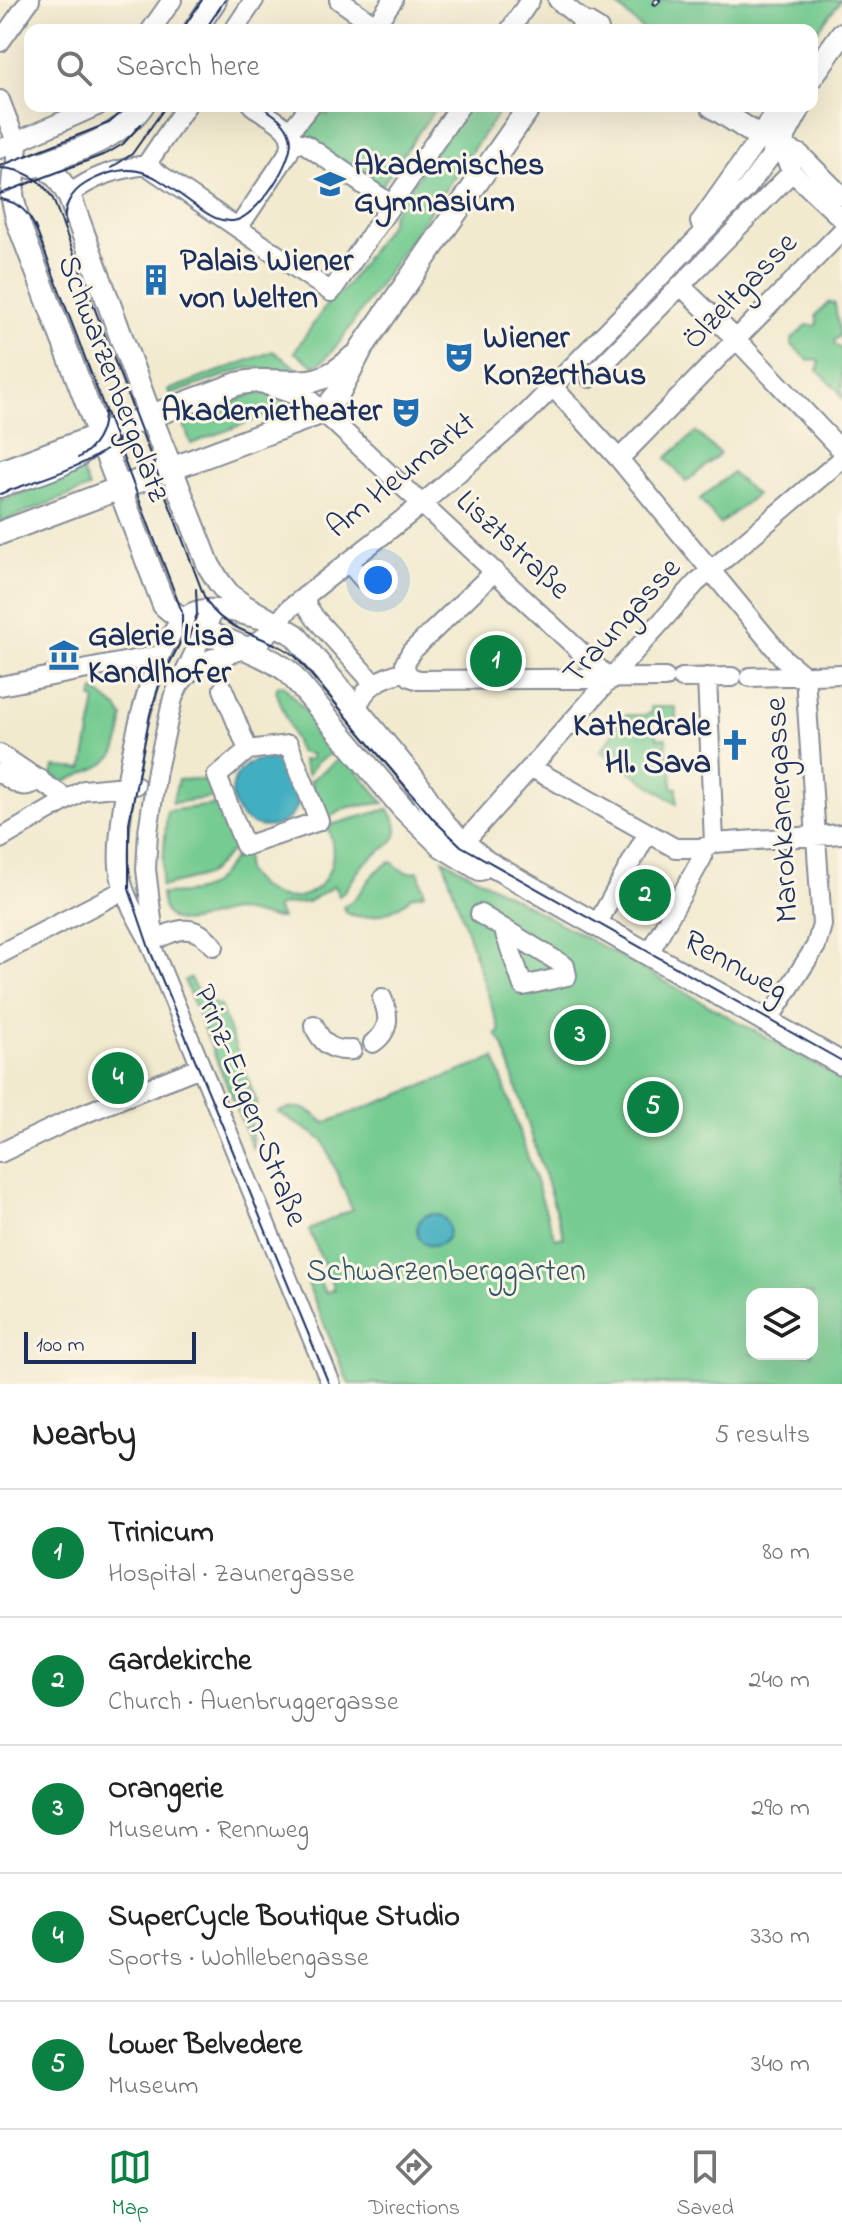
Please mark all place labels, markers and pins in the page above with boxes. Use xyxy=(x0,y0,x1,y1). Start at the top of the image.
place label: Akademisches Gymnasium xyxy=(354,143,544,228)
school or university icon: Akademisches Gymnasium xyxy=(313,167,347,201)
place label: Palais Wiener von Welten xyxy=(179,239,354,323)
building icon: Palais Wiener von Welten xyxy=(139,263,173,297)
place label: Wiener Konzerthaus xyxy=(483,316,646,400)
theatre icon: Wiener Konzerthaus xyxy=(442,340,476,374)
place label: Akademietheater xyxy=(161,389,383,436)
theatre icon: Akademietheater xyxy=(389,395,423,429)
place label: Galerie Lisa Kandlhofer xyxy=(88,614,234,698)
pin: 1 xyxy=(470,631,522,691)
museum icon: Galerie Lisa Kandlhofer xyxy=(47,638,81,672)
place label: Kathedrale Hl. Sava xyxy=(573,704,713,788)
church icon: Kathedrale Hl. Sava xyxy=(718,728,752,762)
pin: 2 xyxy=(619,865,671,925)
pin: 3 xyxy=(554,1005,606,1065)
pin: 4 xyxy=(92,1048,144,1108)
pin: 5 xyxy=(627,1077,679,1137)

